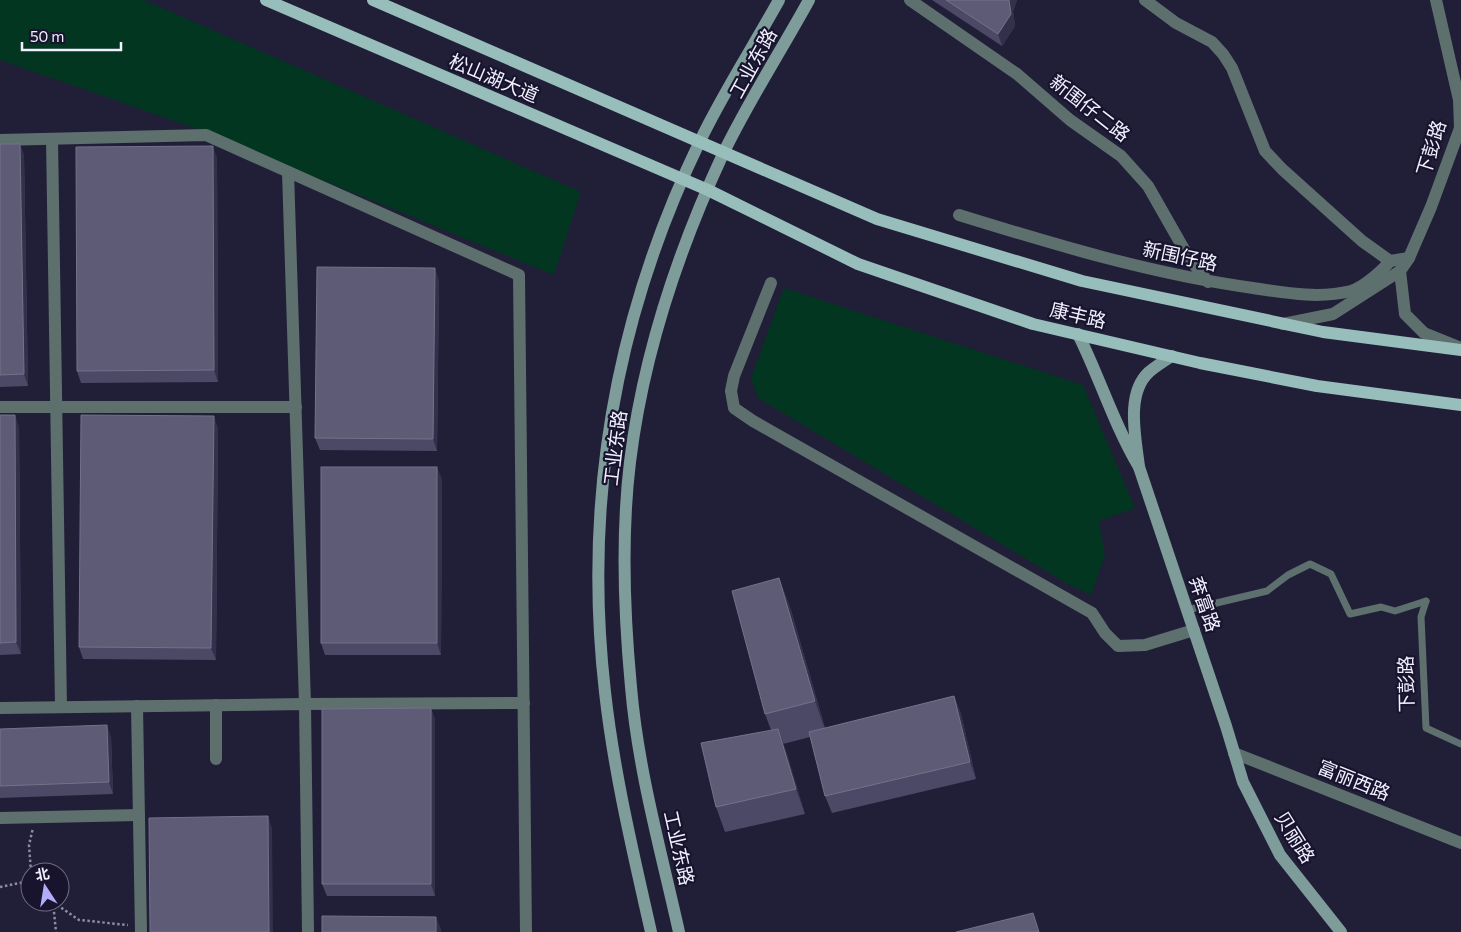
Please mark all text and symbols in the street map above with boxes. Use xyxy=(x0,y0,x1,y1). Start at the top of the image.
scale bar xyxy=(22,20,121,52)
street label: 工业东路 xyxy=(724,24,781,102)
text: 50 m xyxy=(30,27,64,45)
street label: 松山湖大道 xyxy=(446,48,542,107)
street label: 新围仔二路 xyxy=(1046,69,1135,146)
street label: 下彭路 xyxy=(1411,117,1450,178)
street label: 新围仔路 xyxy=(1141,236,1220,275)
street label: 康丰路 xyxy=(1048,297,1108,332)
street label: 工业东路 xyxy=(598,409,631,487)
street label: 奔富路 xyxy=(1185,573,1226,635)
street label: 下彭路 xyxy=(1394,655,1417,713)
street label: 富丽西路 xyxy=(1315,755,1394,804)
street label: 贝丽路 xyxy=(1271,806,1320,867)
street label: 工业东路 xyxy=(660,808,699,888)
north arrow xyxy=(20,862,70,912)
text: 北 xyxy=(34,864,51,884)

